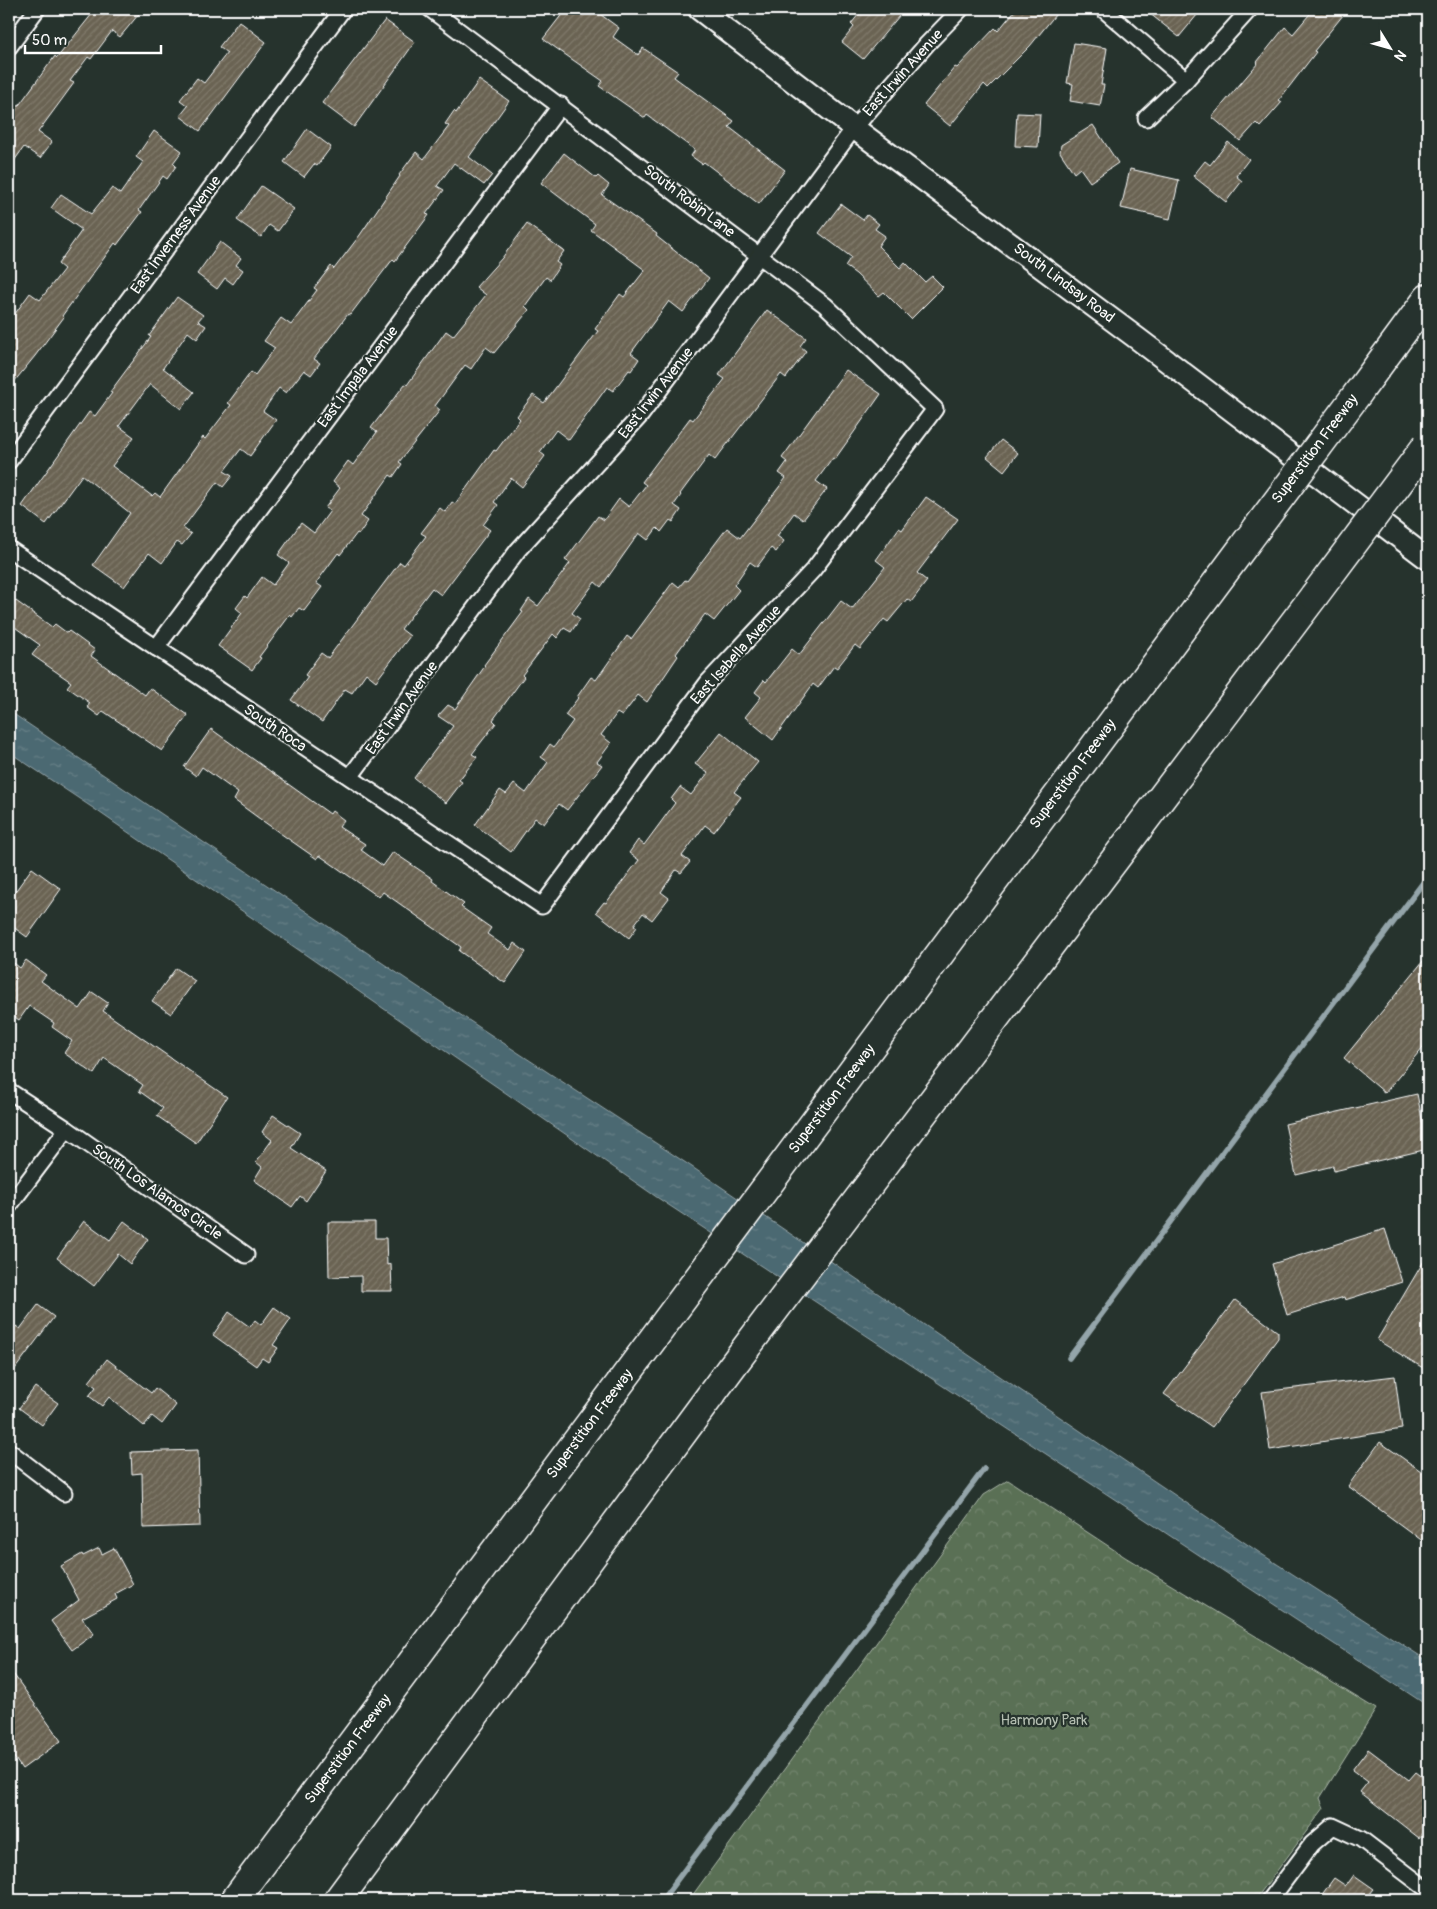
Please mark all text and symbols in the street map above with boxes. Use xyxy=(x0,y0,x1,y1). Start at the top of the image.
scale bar xyxy=(25,22,161,54)
north arrow xyxy=(1364,22,1414,72)
street label: East Irwin Avenue xyxy=(859,25,948,121)
text: 50 m xyxy=(32,31,67,50)
text: N xyxy=(1390,47,1410,64)
street label: South Robin Lane xyxy=(639,160,739,242)
street label: East Inverness Avenue xyxy=(127,172,226,298)
street label: South Lindsay Road xyxy=(1010,239,1118,327)
street label: East Impala Avenue xyxy=(314,322,403,432)
street label: East Irwin Avenue xyxy=(614,343,698,443)
street label: Superstition Freeway xyxy=(1268,390,1363,508)
street label: East Isabella Avenue xyxy=(686,601,786,709)
street label: East Irwin Avenue xyxy=(362,657,443,758)
street label: South Roca xyxy=(240,700,310,756)
street label: Superstition Freeway xyxy=(1026,715,1121,833)
street label: Superstition Freeway xyxy=(785,1040,880,1158)
street label: South Los Alamos Circle xyxy=(88,1140,226,1244)
street label: Superstition Freeway xyxy=(543,1365,638,1483)
street label: Superstition Freeway xyxy=(301,1690,396,1808)
park label: Harmony Park xyxy=(1000,1711,1088,1730)

